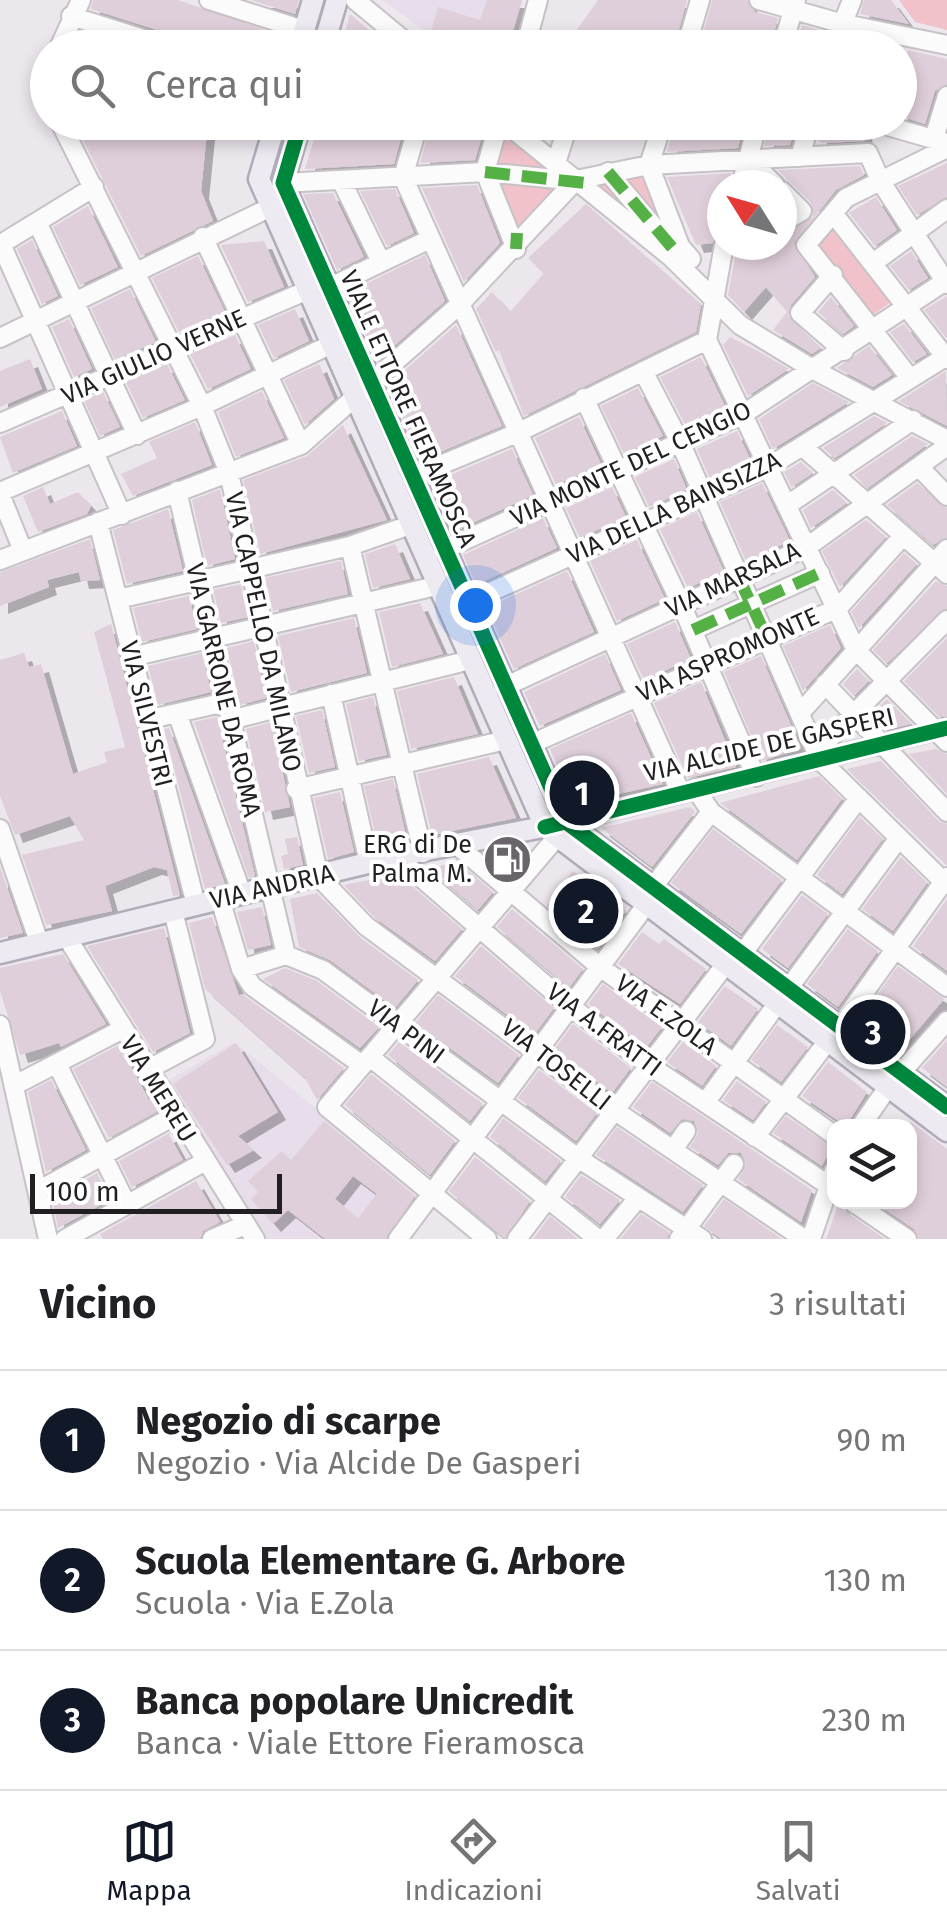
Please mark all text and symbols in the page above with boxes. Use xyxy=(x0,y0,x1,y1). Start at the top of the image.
search box xyxy=(30,30,917,140)
icon: search xyxy=(65,58,120,113)
text: Cerca qui xyxy=(145,62,304,108)
north arrow xyxy=(707,170,797,260)
street label: VIALE ETTORE FIERAMOSCA xyxy=(333,266,483,553)
street label: VIA GIULIO VERNE xyxy=(57,303,251,411)
street label: VIA MONTE DEL CENGIO xyxy=(506,395,756,533)
street label: VIA DELLA BAINSIZZA xyxy=(562,445,786,571)
street label: VIA CAPPELLO DA MILANO xyxy=(219,489,307,775)
street label: VIA MARSALA xyxy=(661,535,806,624)
street label: VIA GARRONE DA ROMA xyxy=(179,560,267,820)
your location xyxy=(450,580,501,631)
street label: VIA ASPROMONTE xyxy=(632,601,824,709)
street label: VIA SILVESTRI xyxy=(113,638,179,790)
street label: VIA ALCIDE DE GASPERI xyxy=(641,702,897,788)
pin: 1 xyxy=(550,756,614,830)
place label: ERG di De Palma M. xyxy=(363,830,472,889)
fuel station icon: ERG di De Palma M. xyxy=(481,833,533,885)
street label: VIA ANDRIA xyxy=(207,858,338,916)
pin: 2 xyxy=(554,874,618,948)
street label: VIA E.ZOLA xyxy=(609,968,723,1062)
street label: VIA A.FRATTI xyxy=(541,977,667,1083)
street label: VIA PINI xyxy=(362,993,450,1071)
pin: 3 xyxy=(840,994,906,1070)
street label: VIA TOSELLI xyxy=(495,1013,617,1117)
street label: VIA MEREU xyxy=(113,1030,203,1148)
map controls xyxy=(827,1119,917,1209)
button: layers xyxy=(827,1119,917,1209)
scale bar xyxy=(30,1169,282,1214)
text: 100 m xyxy=(45,1175,120,1208)
text: Vicino xyxy=(40,1279,157,1329)
text: 3 risultati xyxy=(769,1285,907,1323)
text: Negozio di scarpe xyxy=(135,1398,441,1444)
text: 1 xyxy=(65,1421,80,1459)
text: 90 m xyxy=(836,1421,907,1459)
text: Negozio · Via Alcide De Gasperi xyxy=(135,1444,581,1482)
text: Scuola Elementare G. Arbore xyxy=(135,1538,626,1584)
text: 2 xyxy=(64,1561,81,1599)
text: 130 m xyxy=(823,1561,907,1599)
text: Scuola · Via E.Zola xyxy=(135,1584,395,1622)
text: Banca popolare Unicredit xyxy=(135,1678,573,1724)
text: 3 xyxy=(64,1701,81,1739)
text: 230 m xyxy=(822,1701,907,1739)
text: Banca · Viale Ettore Fieramosca xyxy=(135,1724,585,1762)
tab: Mappa xyxy=(106,1814,192,1907)
tab: Indicazioni xyxy=(405,1814,543,1907)
tab: Salvati xyxy=(756,1814,841,1907)

